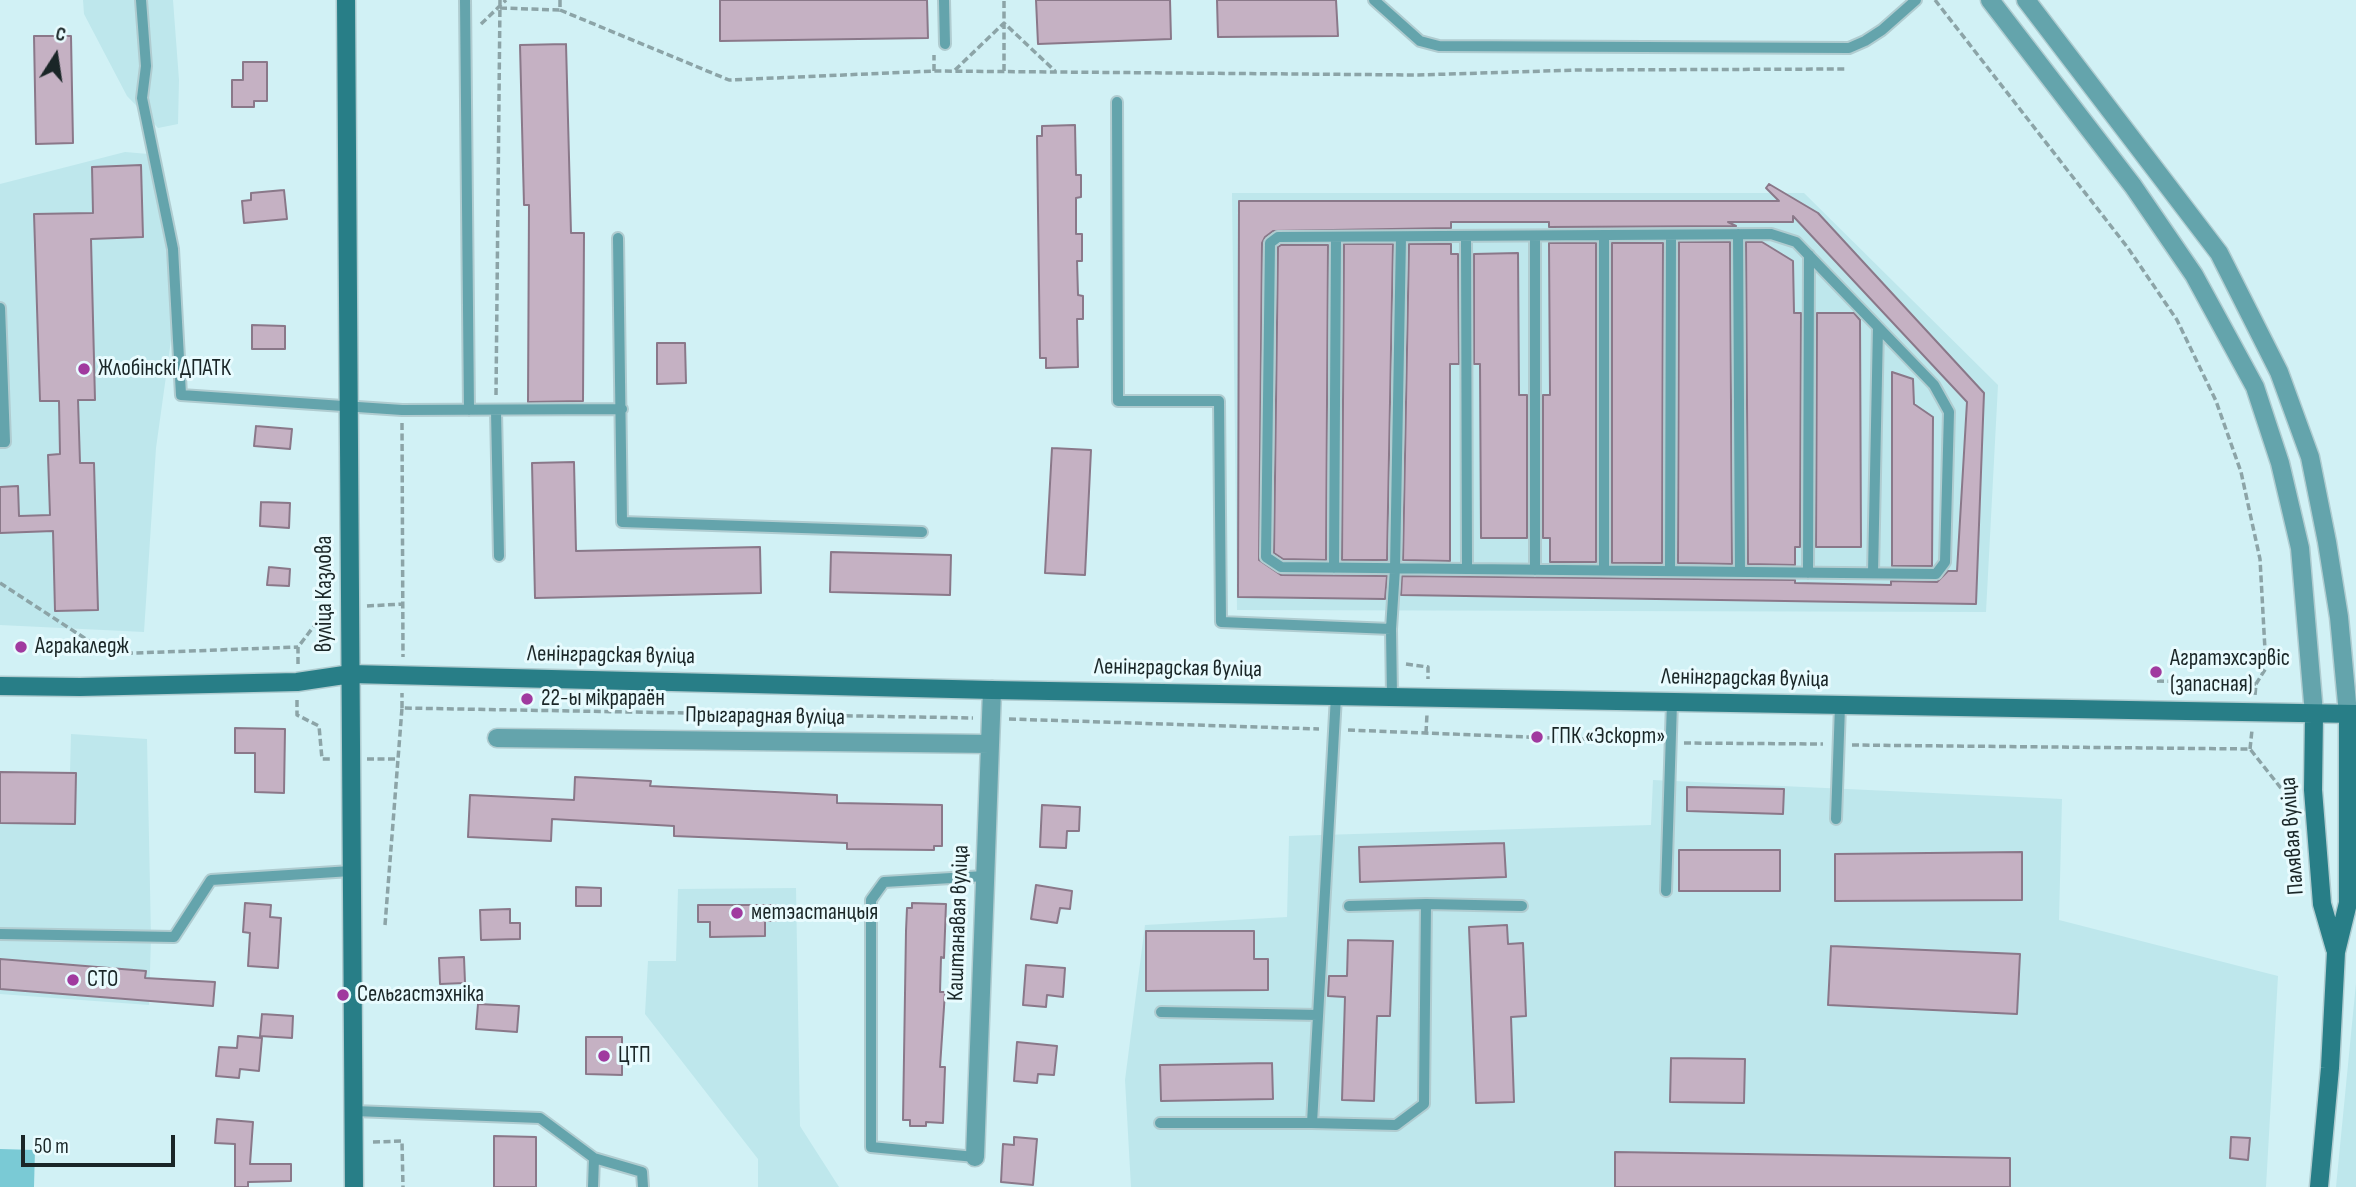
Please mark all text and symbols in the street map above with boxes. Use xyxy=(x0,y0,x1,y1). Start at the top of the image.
north arrow xyxy=(21,21,91,91)
text: С xyxy=(53,23,68,47)
place label: Жлобінскі ДПАТК xyxy=(98,355,231,383)
marker: Жлобінскі ДПАТК xyxy=(76,361,92,377)
street label: вуліца Казлова xyxy=(311,536,339,652)
place label: Агракаледж xyxy=(35,633,129,661)
marker: Агракаледж xyxy=(13,639,29,655)
street label: Ленінградская вуліца xyxy=(527,641,695,671)
place label: Агратэхсэрвіс (запасная) xyxy=(2170,645,2290,699)
street label: Ленінградская вуліца xyxy=(1094,654,1262,684)
street label: Ленінградская вуліца xyxy=(1661,664,1829,694)
marker: Агратэхсэрвіс (запасная) xyxy=(2148,664,2164,680)
place label: 22-ы мікрараён xyxy=(541,685,665,713)
marker: 22-ы мікрараён xyxy=(519,691,535,707)
street label: Прыгарадная вуліца xyxy=(685,702,845,732)
place label: ГПК «Эскорт» xyxy=(1551,723,1665,751)
marker: ГПК «Эскорт» xyxy=(1529,729,1545,745)
street label: Палявая вуліца xyxy=(2275,776,2311,896)
street label: Каштанавая вуліца xyxy=(942,844,976,1002)
place label: метэастанцыя xyxy=(751,899,878,927)
marker: метэастанцыя xyxy=(729,905,745,921)
place label: СТО xyxy=(87,966,118,994)
marker: СТО xyxy=(65,972,81,988)
place label: Сельгастэхніка xyxy=(357,981,484,1009)
marker: Сельгастэхніка xyxy=(335,987,351,1003)
place label: ЦТП xyxy=(618,1042,651,1070)
marker: ЦТП xyxy=(596,1048,612,1064)
scale bar xyxy=(24,1120,178,1164)
text: 50 m xyxy=(34,1134,69,1159)

